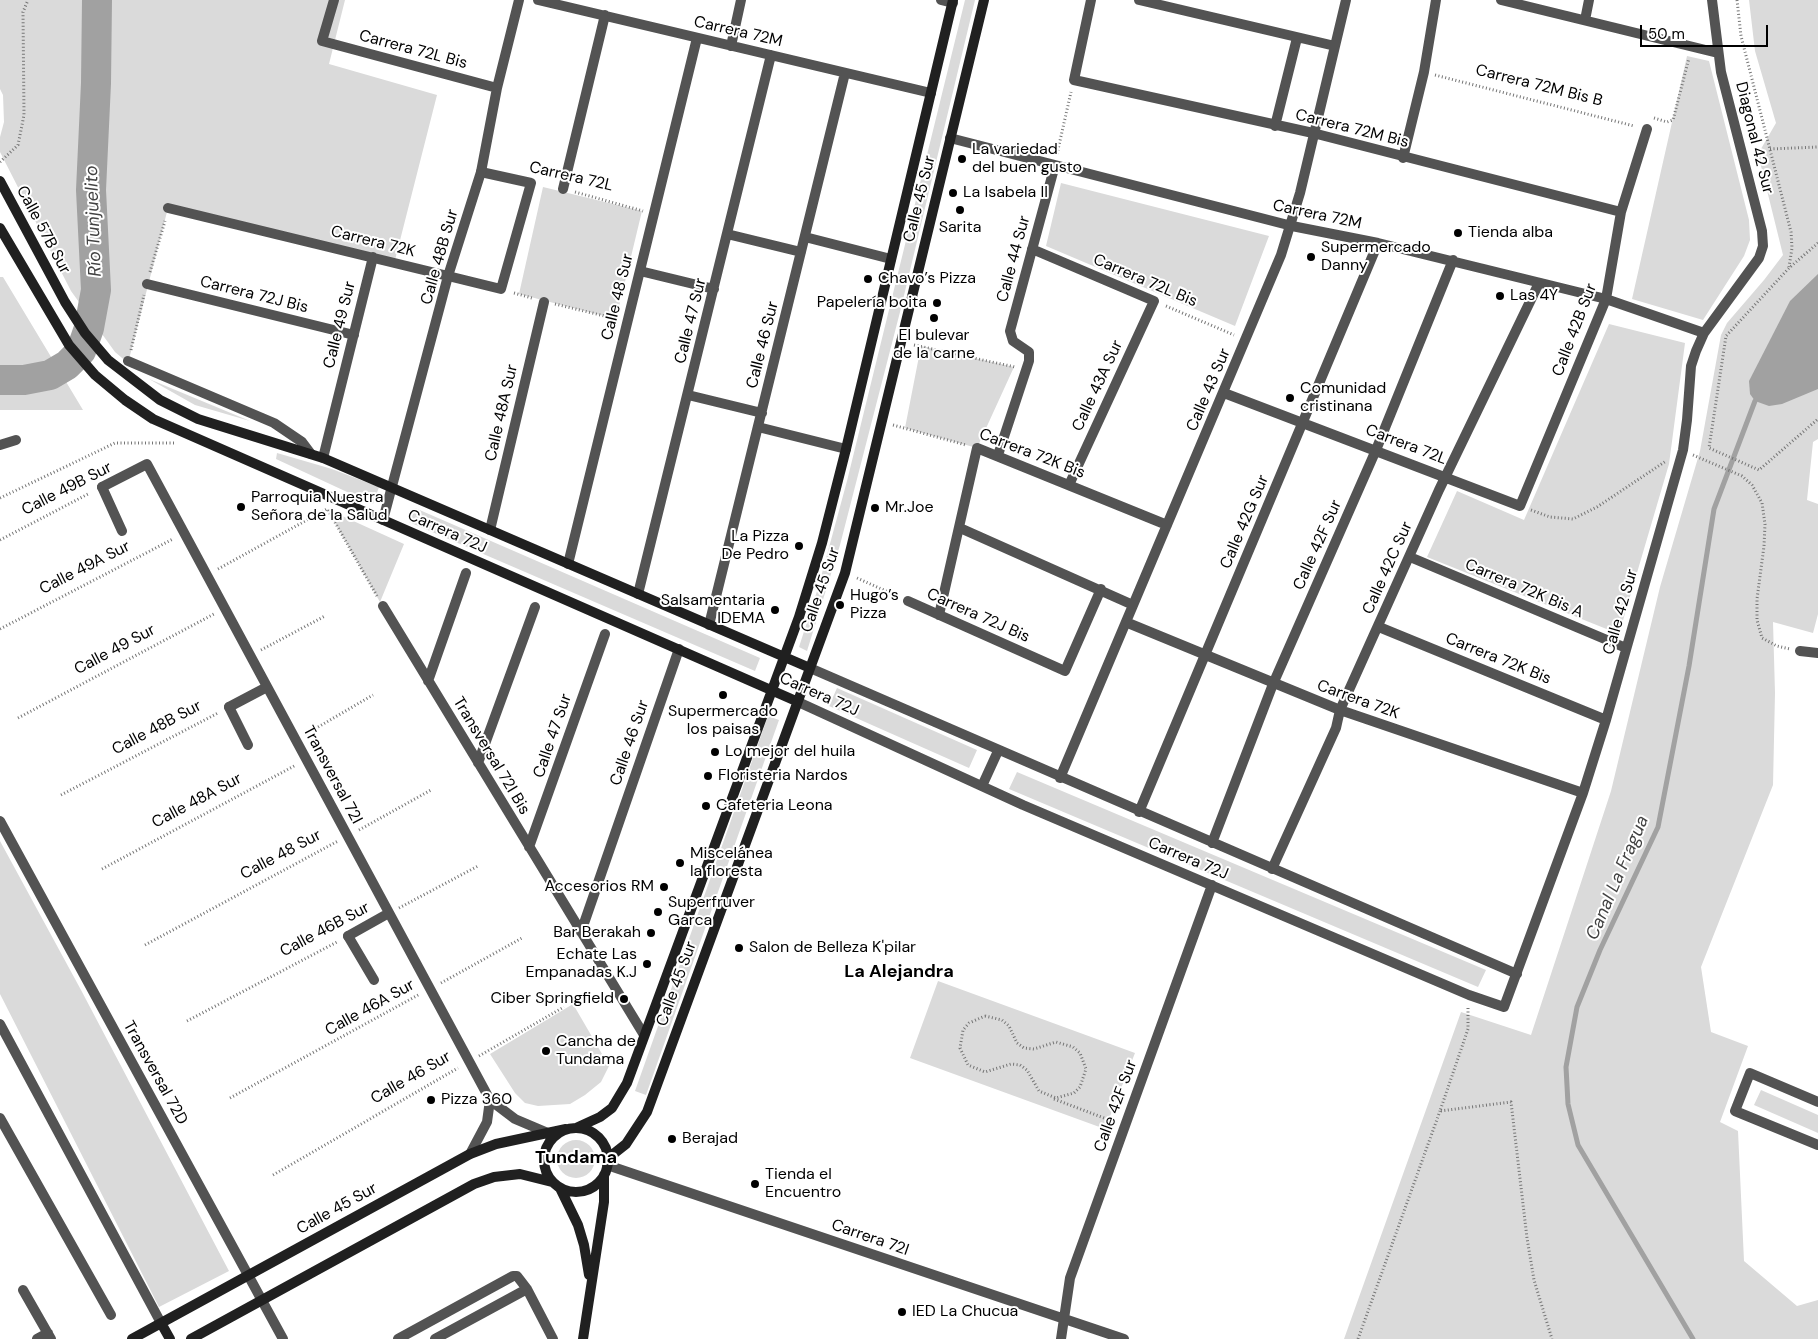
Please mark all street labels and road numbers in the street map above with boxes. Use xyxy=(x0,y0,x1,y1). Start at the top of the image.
street label: Carrera 72M xyxy=(692,12,784,52)
street label: Carrera 72L Bis xyxy=(357,26,469,74)
street label: Carrera 72M Bis B xyxy=(1474,61,1604,111)
street label: Diagonal 42 Sur xyxy=(1731,80,1777,196)
street label: Carrera 72M Bis xyxy=(1293,106,1411,152)
street label: Calle 45 Sur xyxy=(900,154,940,244)
street label: Carrera 72L xyxy=(527,158,615,196)
street label: Calle 57B Sur xyxy=(12,183,74,277)
street label: Carrera 72M xyxy=(1271,196,1363,234)
street label: Calle 48B Sur xyxy=(417,207,463,307)
street label: Calle 44 Sur xyxy=(993,214,1035,304)
street label: Carrera 72K xyxy=(329,222,417,262)
street label: Carrera 72L Bis xyxy=(1090,250,1200,312)
street label: Calle 48 Sur xyxy=(598,252,638,342)
street label: Carrera 72J Bis xyxy=(198,272,310,318)
street label: Calle 47 Sur xyxy=(671,276,711,366)
street label: Calle 49 Sur xyxy=(320,279,360,371)
street label: Calle 42B Sur xyxy=(1549,281,1601,379)
street label: Calle 46 Sur xyxy=(743,299,783,391)
street label: Calle 43A Sur xyxy=(1068,337,1128,435)
street label: Calle 43 Sur xyxy=(1183,346,1235,434)
street label: Calle 48A Sur xyxy=(482,363,522,463)
street label: Carrera 72L xyxy=(1363,421,1449,469)
street label: Carrera 72K Bis xyxy=(976,425,1088,483)
street label: Calle 49B Sur xyxy=(19,458,115,520)
street label: Calle 42G Sur xyxy=(1217,472,1273,572)
street label: Calle 42F Sur xyxy=(1290,497,1346,593)
street label: Carrera 72J xyxy=(404,506,490,558)
street label: Calle 42C Sur xyxy=(1359,519,1417,617)
street label: Calle 49A Sur xyxy=(37,537,133,599)
street label: Calle 45 Sur xyxy=(797,545,845,635)
street label: Carrera 72K Bis A xyxy=(1462,555,1586,623)
street label: Calle 42 Sur xyxy=(1600,567,1642,657)
street label: Carrera 72J Bis xyxy=(923,585,1033,647)
street label: Calle 49 Sur xyxy=(71,621,159,679)
street label: Carrera 72K Bis xyxy=(1442,629,1554,689)
street label: Carrera 72J xyxy=(776,669,862,721)
street label: Carrera 72K xyxy=(1314,676,1402,724)
street label: Calle 47 Sur xyxy=(530,691,576,781)
street label: Transversal 72I Bis xyxy=(448,694,534,818)
street label: Calle 48B Sur xyxy=(109,696,205,760)
street label: Calle 46 Sur xyxy=(606,698,654,788)
street label: Transversal 72I xyxy=(298,723,366,827)
street label: Calle 48A Sur xyxy=(149,769,245,833)
street label: Calle 48 Sur xyxy=(237,826,325,884)
street label: Carrera 72J xyxy=(1145,834,1231,884)
street label: Calle 46B Sur xyxy=(277,898,373,962)
street label: Calle 45 Sur xyxy=(653,939,701,1029)
street label: Calle 46A Sur xyxy=(322,976,418,1040)
street label: Transversal 72D xyxy=(119,1018,191,1128)
street label: Calle 46 Sur xyxy=(368,1047,454,1109)
street label: Calle 42F Sur xyxy=(1090,1057,1142,1155)
street label: Calle 45 Sur xyxy=(294,1179,380,1239)
street label: Carrera 72I xyxy=(829,1216,911,1260)

